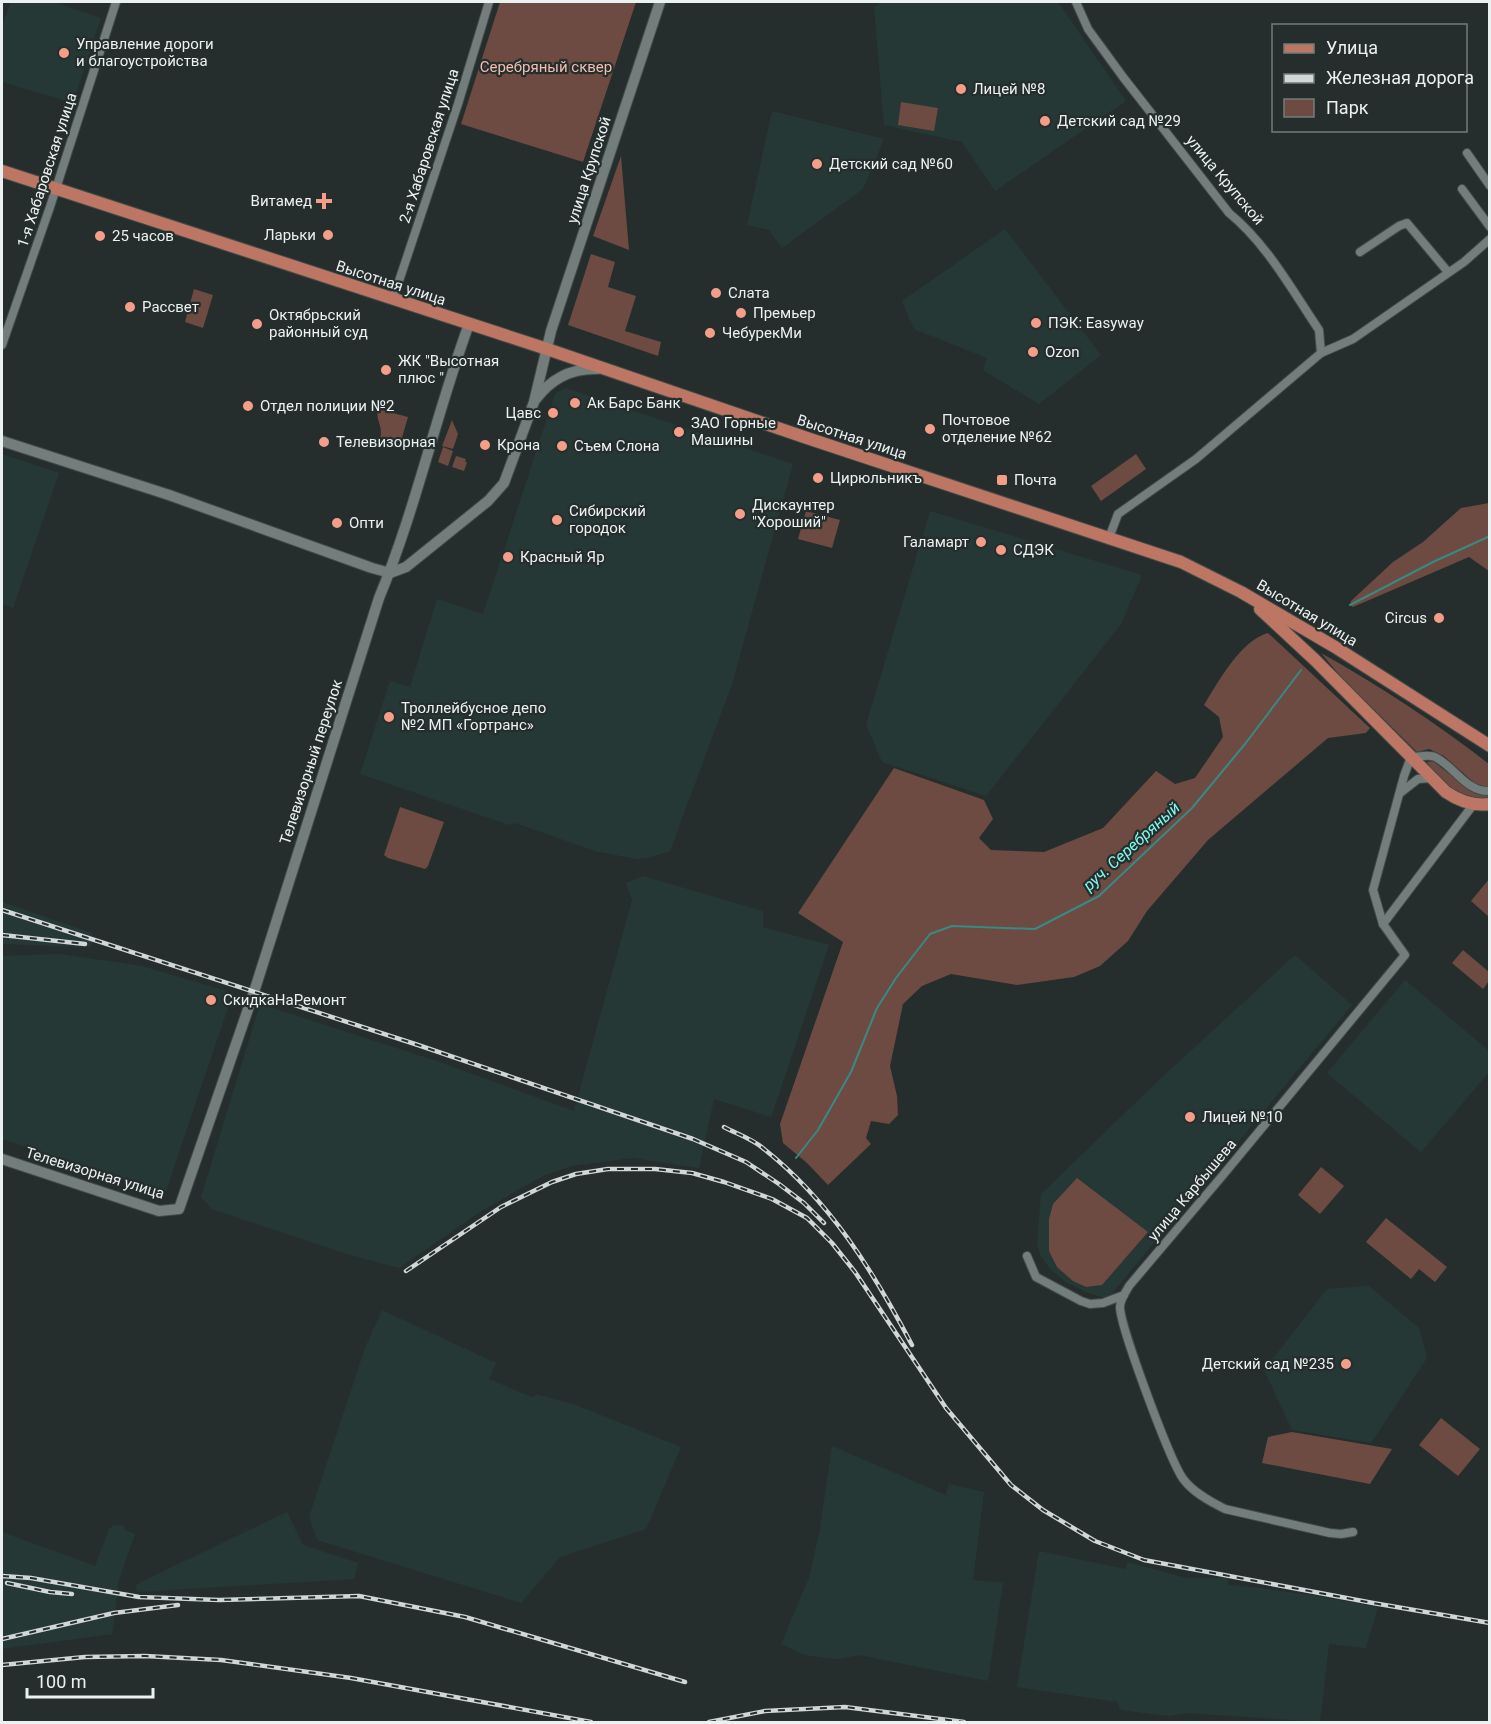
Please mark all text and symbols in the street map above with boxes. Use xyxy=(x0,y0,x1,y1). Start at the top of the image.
legend xyxy=(1272,24,1467,132)
place label: Управление дороги и благоустройства xyxy=(76,35,214,70)
text: Улица xyxy=(1326,37,1378,58)
marker: Управление дороги и благоустройства xyxy=(57,46,71,60)
park label: Серебряный сквер xyxy=(480,58,612,76)
street label: 2-я Хабаровская улица xyxy=(396,66,462,226)
text: Железная дорога xyxy=(1326,67,1474,88)
place label: Лицей №8 xyxy=(973,80,1045,98)
marker: Лицей №8 xyxy=(954,82,968,96)
street label: 1-я Хабаровская улица xyxy=(14,90,80,250)
text: Парк xyxy=(1326,97,1369,118)
place label: Детский сад №29 xyxy=(1057,112,1181,130)
street label: улица Крупской xyxy=(563,114,615,226)
marker: Детский сад №29 xyxy=(1038,114,1052,128)
street label: улица Крупской xyxy=(1182,132,1268,228)
place label: Детский сад №60 xyxy=(829,155,953,173)
marker: Детский сад №60 xyxy=(810,157,824,171)
place label: Витамед xyxy=(251,192,312,210)
marker: Витамед xyxy=(317,194,331,208)
place label: Ларьки xyxy=(264,226,316,244)
place label: 25 часов xyxy=(112,227,174,245)
marker: Ларьки xyxy=(321,228,335,242)
marker: 25 часов xyxy=(93,229,107,243)
street label: Высотная улица xyxy=(334,257,448,309)
place label: Слата xyxy=(728,284,770,302)
marker: Слата xyxy=(709,286,723,300)
place label: Рассвет xyxy=(142,298,199,316)
marker: Рассвет xyxy=(123,300,137,314)
place label: Премьер xyxy=(753,304,816,322)
place label: Октябрьский районный суд xyxy=(269,306,368,341)
marker: Премьер xyxy=(734,306,748,320)
place label: ПЭК: Easyway xyxy=(1048,314,1144,332)
marker: ПЭК: Easyway xyxy=(1029,316,1043,330)
marker: Октябрьский районный суд xyxy=(250,317,264,331)
place label: ЧебурекМи xyxy=(722,324,802,342)
marker: ЧебурекМи xyxy=(703,326,717,340)
place label: Ozon xyxy=(1045,343,1079,361)
marker: Ozon xyxy=(1026,345,1040,359)
place label: ЖК "Высотная плюс " xyxy=(398,352,499,387)
marker: ЖК "Высотная плюс " xyxy=(379,363,393,377)
place label: Ак Барс Банк xyxy=(587,394,681,412)
marker: Ак Барс Банк xyxy=(568,396,582,410)
place label: Отдел полиции №2 xyxy=(260,397,395,415)
marker: Отдел полиции №2 xyxy=(241,399,255,413)
place label: Цавс xyxy=(505,404,541,422)
marker: Цавс xyxy=(546,406,560,420)
street label: Высотная улица xyxy=(795,411,909,463)
place label: Почтовое отделение №62 xyxy=(942,411,1052,446)
place label: ЗАО Горные Машины xyxy=(691,414,776,449)
marker: Почтовое отделение №62 xyxy=(923,422,937,436)
marker: ЗАО Горные Машины xyxy=(672,425,686,439)
place label: Телевизорная xyxy=(336,433,436,451)
marker: Телевизорная xyxy=(317,435,331,449)
place label: Крона xyxy=(497,436,540,454)
place label: Съем Слона xyxy=(574,437,660,455)
marker: Крона xyxy=(478,438,492,452)
marker: Съем Слона xyxy=(555,439,569,453)
place label: Цирюльникъ xyxy=(830,469,922,487)
marker: Цирюльникъ xyxy=(811,471,825,485)
place label: Почта xyxy=(1014,471,1057,489)
marker: Почта xyxy=(995,473,1009,487)
place label: Дискаунтер "Хороший" xyxy=(752,496,835,531)
place label: Сибирский городок xyxy=(569,502,646,537)
marker: Дискаунтер "Хороший" xyxy=(733,507,747,521)
marker: Сибирский городок xyxy=(550,513,564,527)
place label: Опти xyxy=(349,514,384,532)
marker: Опти xyxy=(330,516,344,530)
place label: Галамарт xyxy=(903,533,969,551)
marker: Галамарт xyxy=(974,535,988,549)
place label: СДЭК xyxy=(1013,541,1054,559)
marker: СДЭК xyxy=(994,543,1008,557)
place label: Красный Яр xyxy=(520,548,605,566)
marker: Красный Яр xyxy=(501,550,515,564)
street label: Высотная улица xyxy=(1253,576,1361,650)
place label: Circus xyxy=(1385,609,1427,627)
marker: Circus xyxy=(1432,611,1446,625)
street label: Телевизорный переулок xyxy=(276,677,346,847)
place label: Троллейбусное депо №2 МП «Гортранс» xyxy=(401,699,546,734)
marker: Троллейбусное депо №2 МП «Гортранс» xyxy=(382,710,396,724)
water label: руч. Серебряный xyxy=(1078,798,1184,895)
place label: СкидкаНаРемонт xyxy=(223,991,347,1009)
marker: СкидкаНаРемонт xyxy=(204,993,218,1007)
place label: Лицей №10 xyxy=(1202,1108,1283,1126)
marker: Лицей №10 xyxy=(1183,1110,1197,1124)
street label: улица Карбышева xyxy=(1144,1135,1240,1245)
street label: Телевизорная улица xyxy=(23,1143,167,1203)
place label: Детский сад №235 xyxy=(1202,1355,1334,1373)
marker: Детский сад №235 xyxy=(1339,1357,1353,1371)
scale bar xyxy=(27,1661,153,1699)
text: 100 m xyxy=(36,1671,87,1692)

